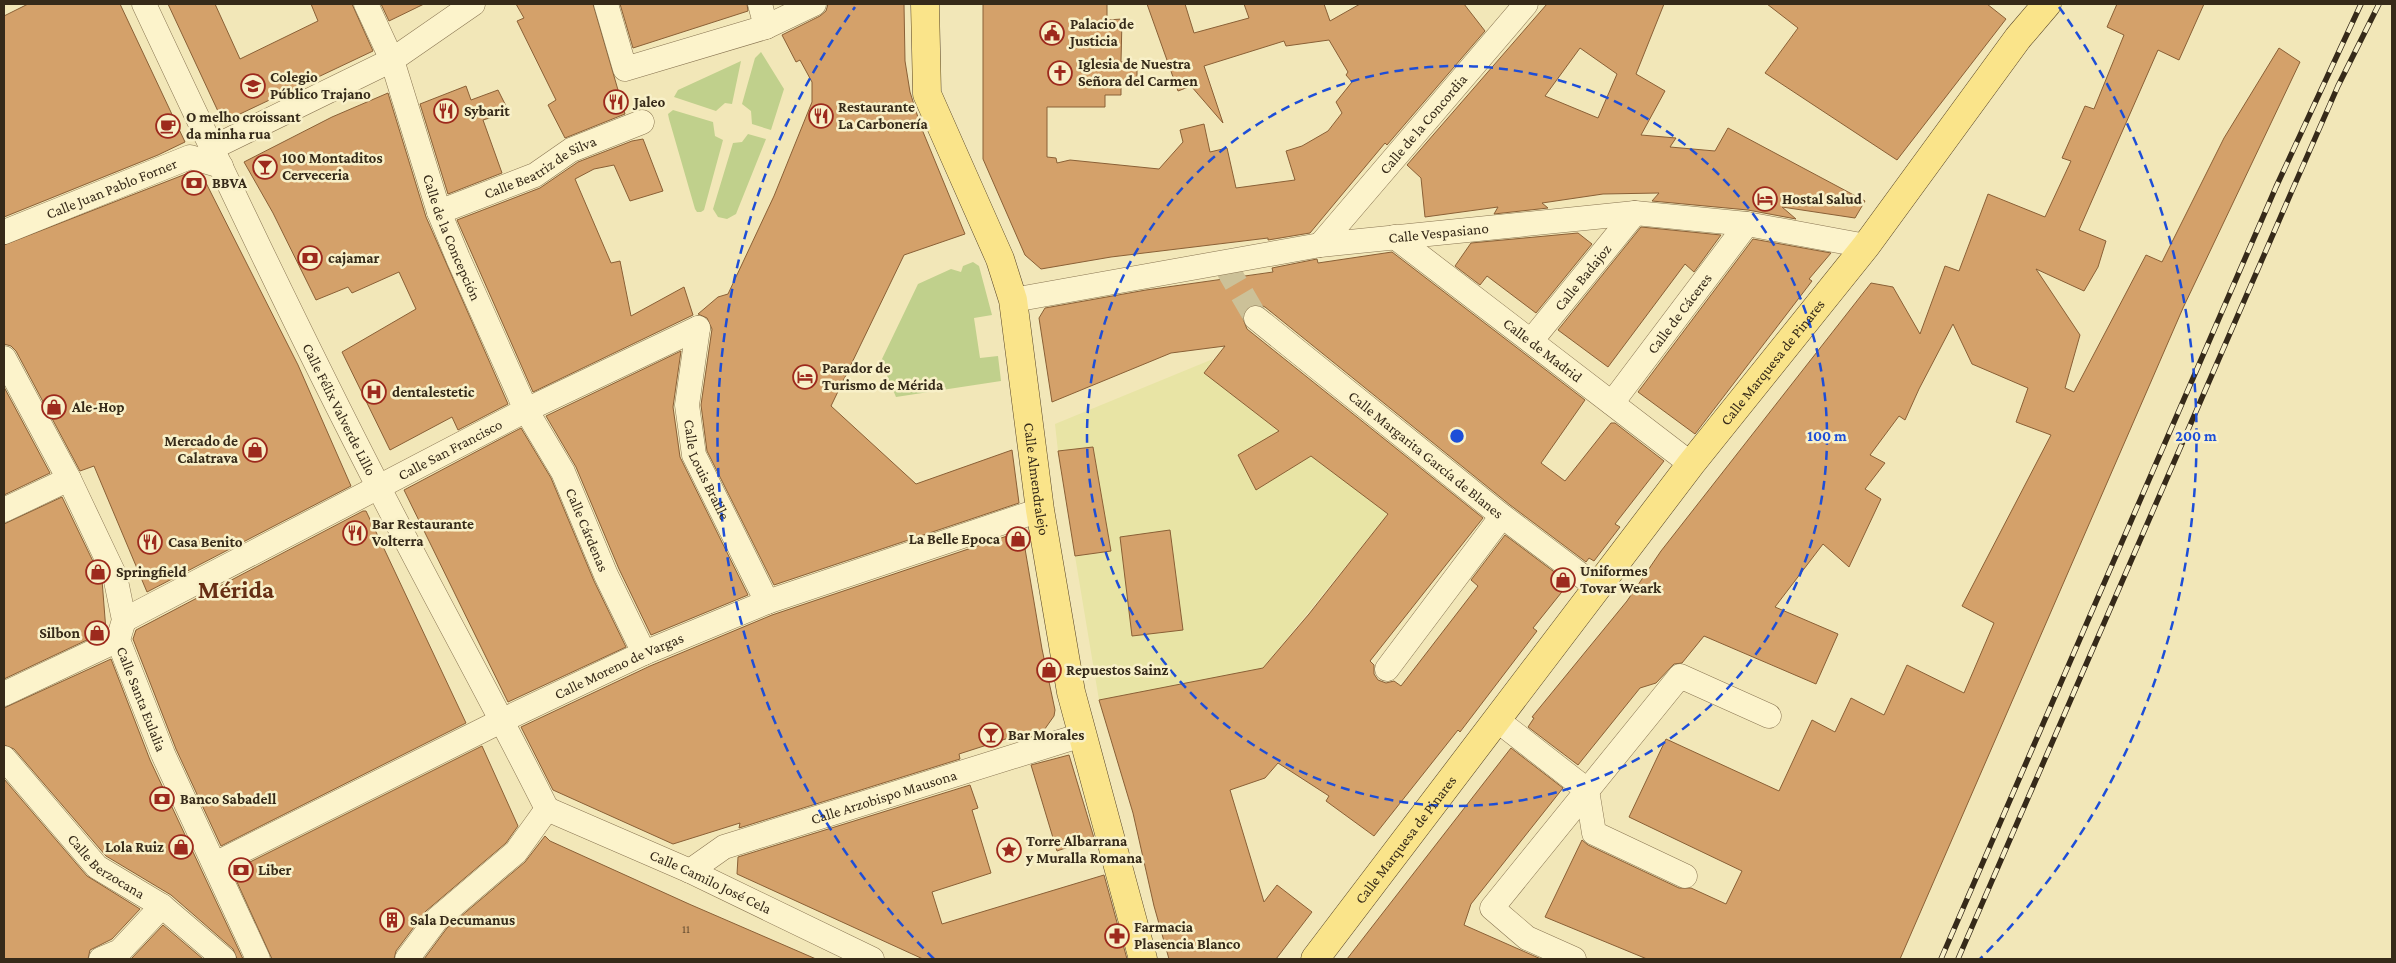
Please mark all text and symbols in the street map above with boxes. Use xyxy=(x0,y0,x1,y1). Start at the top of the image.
place label: Palacio de Justicia xyxy=(1068,16,1134,49)
public building icon: Palacio de Justicia xyxy=(1039,20,1065,46)
place label: Iglesia de Nuestra Señora del Carmen xyxy=(1078,56,1198,89)
church icon: Iglesia de Nuestra Señora del Carmen xyxy=(1047,60,1073,86)
place label: Colegio Público Trajano xyxy=(270,69,371,103)
street label: Calle de la Concordia xyxy=(1376,71,1470,177)
school or university icon: Colegio Público Trajano xyxy=(240,73,266,99)
restaurant icon: Jaleo xyxy=(603,89,629,115)
place label: Jaleo xyxy=(632,94,666,110)
restaurant icon: Sybarit xyxy=(433,98,459,124)
place label: Restaurante La Carbonería xyxy=(838,99,928,132)
place label: Sybarit xyxy=(464,103,510,119)
restaurant icon: Restaurante La Carbonería xyxy=(808,103,834,129)
place label: O melho croissant da minha rua xyxy=(186,109,301,142)
cafe icon: O melho croissant da minha rua xyxy=(155,113,181,139)
street label: Calle Beatriz de Silva xyxy=(482,133,599,202)
place label: 100 Montaditos Cerveceria xyxy=(282,150,383,183)
bar icon: 100 Montaditos Cerveceria xyxy=(252,154,278,180)
street label: Calle Juan Pablo Forner xyxy=(44,155,180,222)
bank icon: BBVA xyxy=(181,170,207,196)
street label: Calle de la Concepción xyxy=(420,172,484,303)
place label: BBVA xyxy=(212,175,248,191)
hotel icon: Hostal Salud xyxy=(1752,186,1778,212)
place label: Hostal Salud xyxy=(1782,191,1863,207)
street label: Calle Vespasiano xyxy=(1388,220,1489,246)
street label: Calle Badajoz xyxy=(1551,241,1614,314)
bank icon: cajamar xyxy=(297,245,323,271)
place label: cajamar xyxy=(328,250,380,267)
street label: Calle de Cáceres xyxy=(1644,270,1715,357)
street label: Calle Marquesa de Pinares xyxy=(1717,296,1828,428)
street label: Calle de Madrid xyxy=(1500,315,1585,385)
street label: Calle Félix Valverde Lillo xyxy=(299,341,379,478)
place label: Parador de Turismo de Mérida xyxy=(822,360,944,393)
hotel icon: Parador de Turismo de Mérida xyxy=(792,364,818,390)
hospital icon: dentalestetic xyxy=(361,379,387,405)
place label: dentalestetic xyxy=(392,384,475,400)
street label: Calle Margarita García de Blanes xyxy=(1345,388,1506,522)
shop icon: Ale-Hop xyxy=(41,394,67,420)
place label: Ale-Hop xyxy=(71,399,125,415)
street label: Calle San Francisco xyxy=(396,416,505,483)
street label: Calle Louis Braille xyxy=(681,418,733,523)
street label: Calle Almendralejo xyxy=(1021,422,1052,537)
centre of rings xyxy=(1448,427,1466,445)
text: 100 m xyxy=(1807,428,1847,444)
text: 200 m xyxy=(2175,428,2217,444)
place label: Mercado de Calatrava xyxy=(164,433,239,466)
shop icon: Mercado de Calatrava xyxy=(242,437,268,463)
street label: Calle Cárdenas xyxy=(563,486,612,574)
place label: Bar Restaurante Volterra xyxy=(371,516,474,549)
restaurant icon: Bar Restaurante Volterra xyxy=(342,520,368,546)
shop icon: La Belle Epoca xyxy=(1005,526,1031,552)
restaurant icon: Casa Benito xyxy=(137,529,163,555)
place label: La Belle Epoca xyxy=(909,531,1001,547)
place label: Casa Benito xyxy=(168,534,243,550)
shop icon: Springfield xyxy=(85,559,111,585)
place label: Uniformes Tovar Weark xyxy=(1580,563,1662,596)
place label: Springfield xyxy=(116,564,187,580)
shop icon: Uniformes Tovar Weark xyxy=(1550,567,1576,593)
district label: Mérida xyxy=(198,576,275,603)
shop icon: Silbon xyxy=(84,620,110,646)
place label: Silbon xyxy=(39,625,80,641)
street label: Calle Moreno de Vargas xyxy=(552,629,686,702)
street label: Calle Santa Eulalia xyxy=(113,644,169,754)
shop icon: Repuestos Sainz xyxy=(1036,657,1062,683)
place label: Repuestos Sainz xyxy=(1066,662,1169,678)
bar icon: Bar Morales xyxy=(978,722,1004,748)
place label: Bar Morales xyxy=(1008,727,1084,743)
street label: Calle Arzobispo Mausona xyxy=(809,767,959,827)
street label: Calle Marquesa de Pinares xyxy=(1352,772,1460,907)
bank icon: Banco Sabadell xyxy=(149,786,175,812)
place label: Banco Sabadell xyxy=(180,791,277,807)
street label: Calle Berzocana xyxy=(64,831,148,902)
place label: Torre Albarrana y Muralla Romana xyxy=(1025,833,1143,866)
shop icon: Lola Ruiz xyxy=(168,834,194,860)
place icon: Torre Albarrana y Muralla Romana xyxy=(996,837,1022,863)
place label: Lola Ruiz xyxy=(105,839,164,855)
street label: Calle Camilo José Cela xyxy=(647,847,774,917)
bank icon: Liber xyxy=(228,857,254,883)
place label: Liber xyxy=(258,862,292,878)
building icon: Sala Decumanus xyxy=(379,907,405,933)
place label: Sala Decumanus xyxy=(410,912,515,928)
place label: Farmacia Plasencia Blanco xyxy=(1134,919,1241,952)
house number: 11 xyxy=(682,922,690,936)
pharmacy icon: Farmacia Plasencia Blanco xyxy=(1104,923,1130,949)

